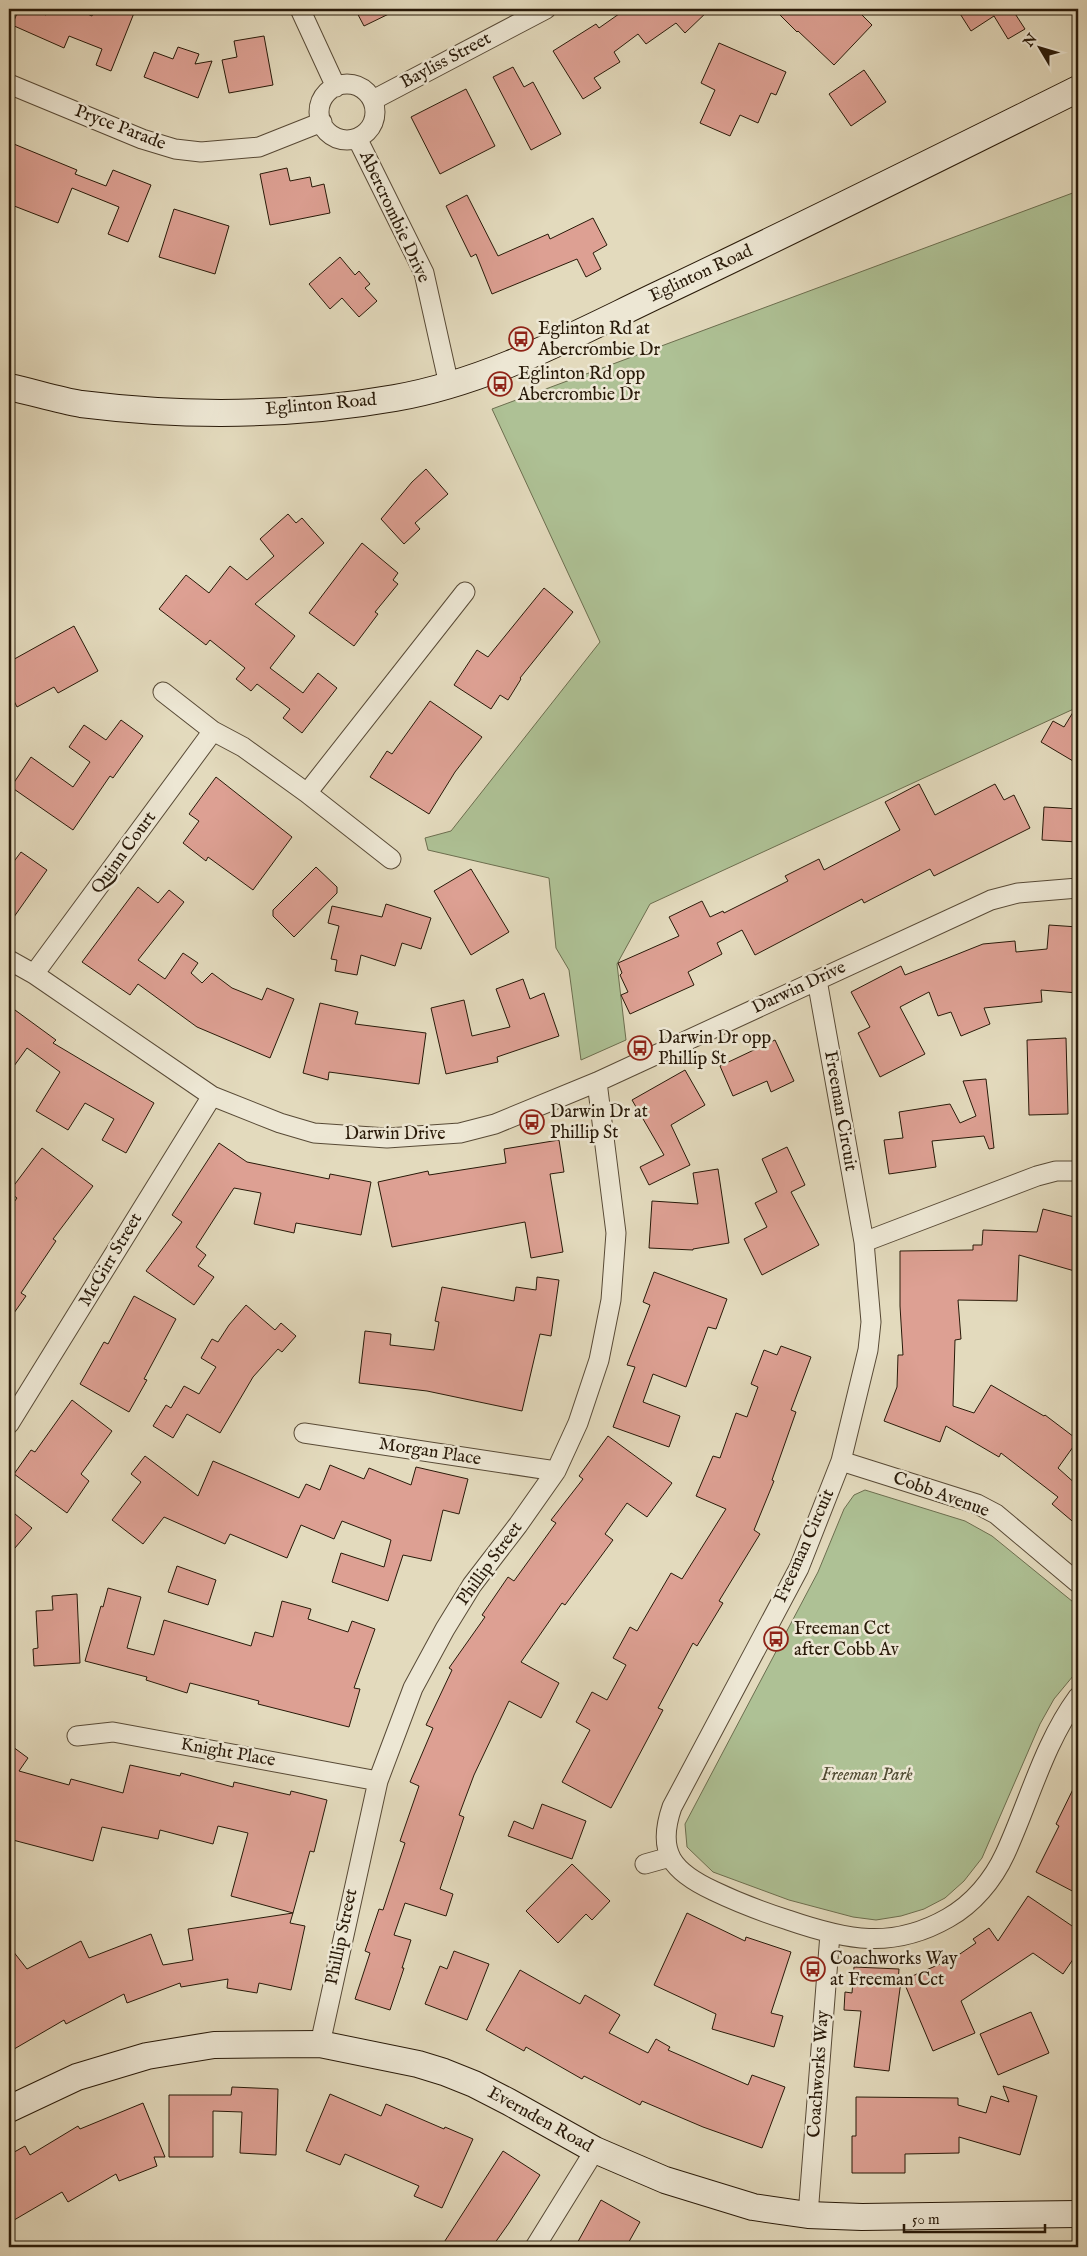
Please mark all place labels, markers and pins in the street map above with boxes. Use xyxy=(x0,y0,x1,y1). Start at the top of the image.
place label: Eglinton Rd at Abercrombie Dr xyxy=(537,318,660,362)
bus stop icon: Eglinton Rd at Abercrombie Dr xyxy=(508,326,534,352)
place label: Eglinton Rd opp Abercrombie Dr xyxy=(517,363,645,407)
bus stop icon: Eglinton Rd opp Abercrombie Dr xyxy=(487,371,513,397)
place label: Darwin Dr opp Phillip St xyxy=(658,1027,771,1071)
bus stop icon: Darwin Dr opp Phillip St xyxy=(627,1035,653,1061)
place label: Darwin Dr at Phillip St xyxy=(550,1101,648,1145)
bus stop icon: Darwin Dr at Phillip St xyxy=(519,1109,545,1135)
place label: Freeman Cct after Cobb Av xyxy=(794,1618,900,1662)
bus stop icon: Freeman Cct after Cobb Av xyxy=(763,1626,789,1652)
place label: Coachworks Way at Freeman Cct xyxy=(830,1948,958,1992)
bus stop icon: Coachworks Way at Freeman Cct xyxy=(800,1956,826,1982)

